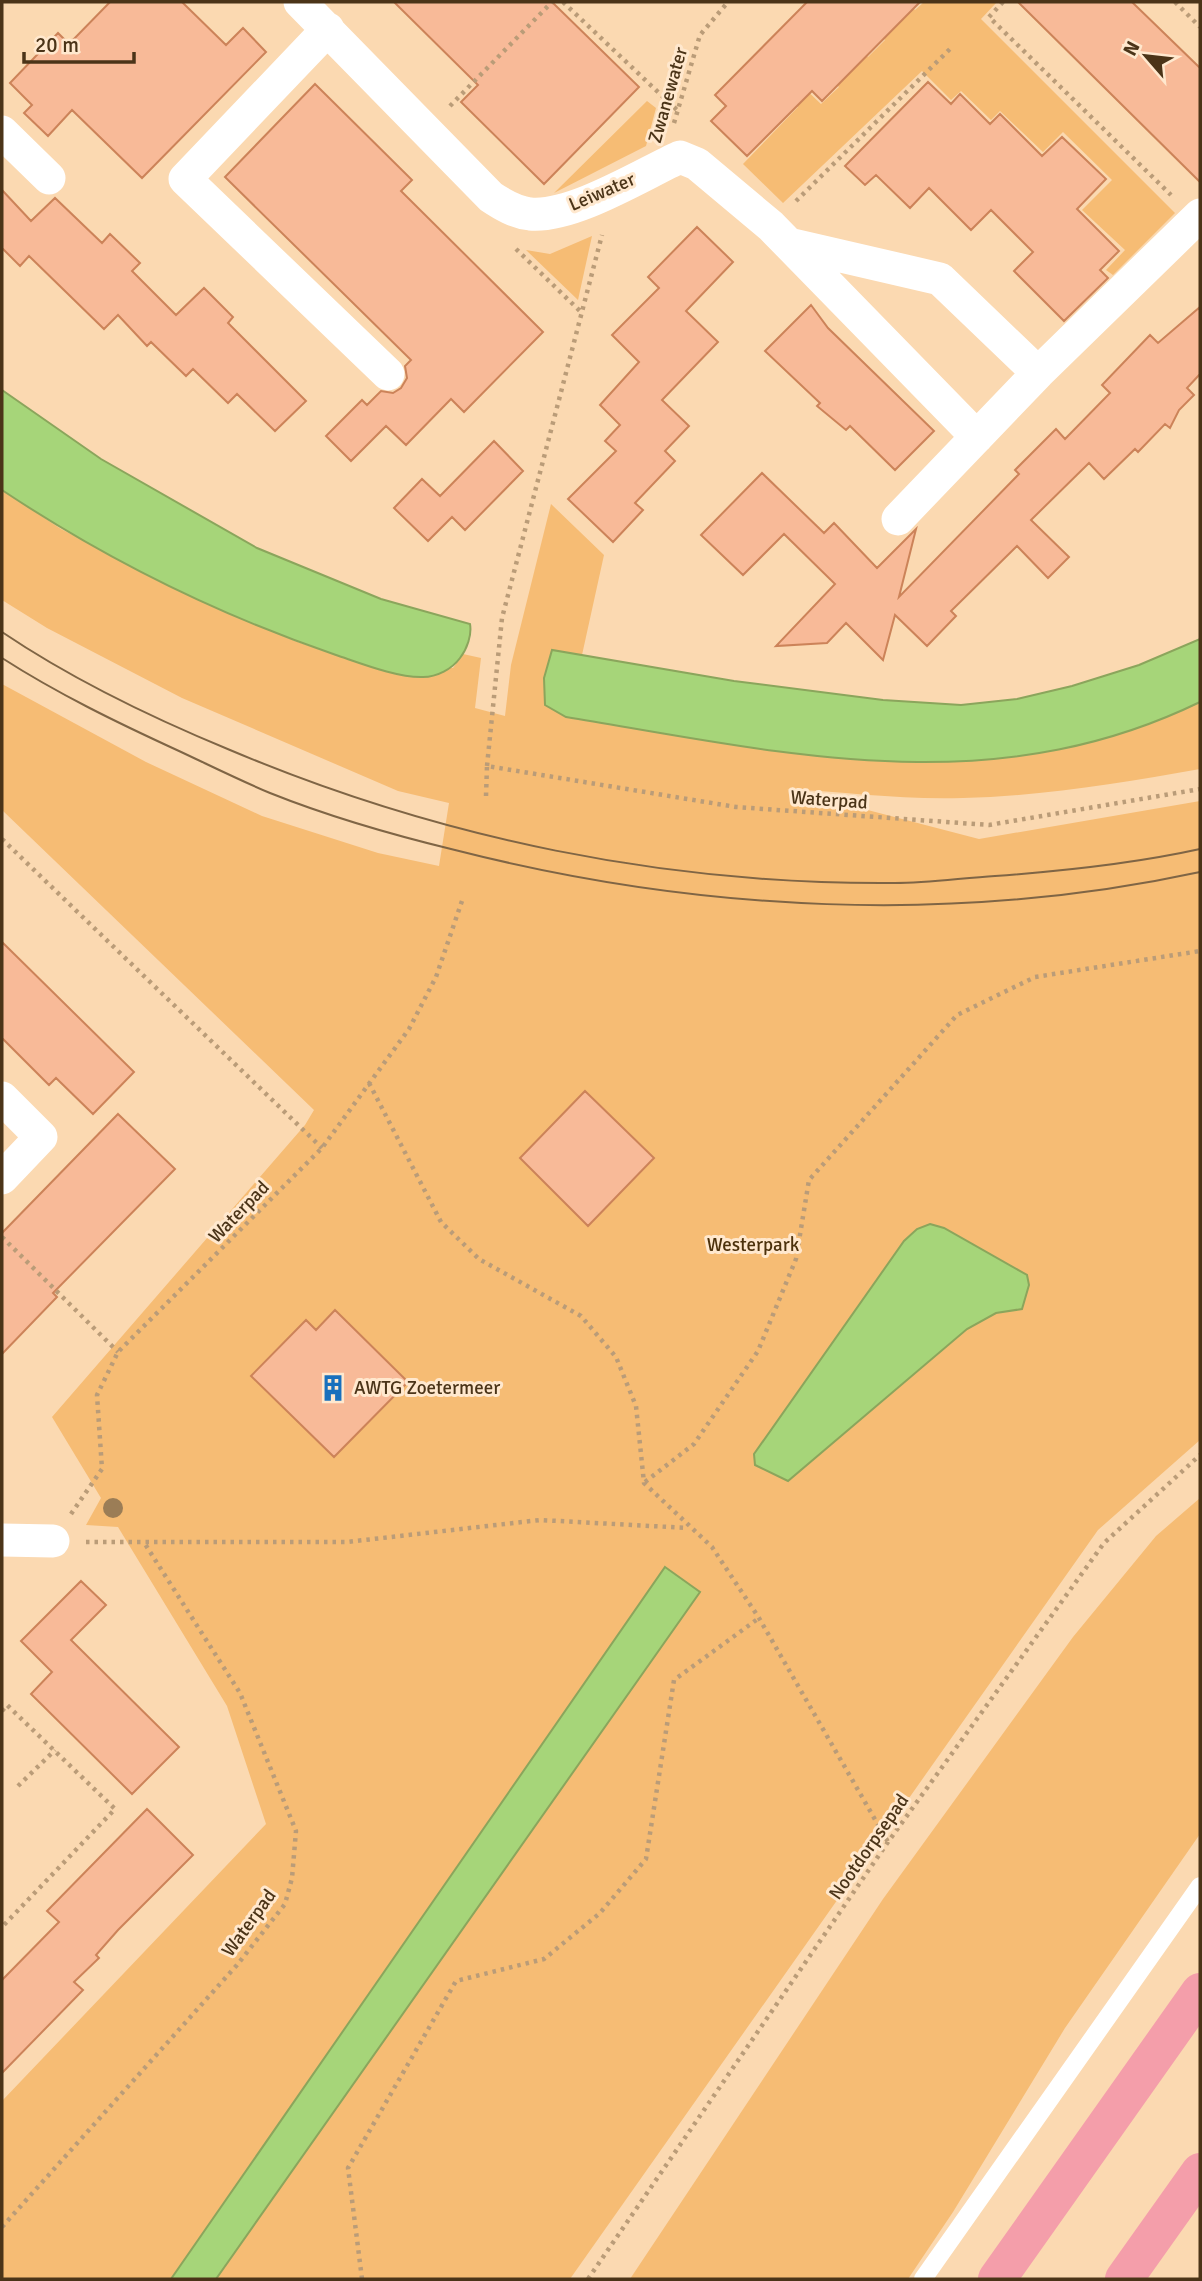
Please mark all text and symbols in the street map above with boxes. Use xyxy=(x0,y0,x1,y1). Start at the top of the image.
scale bar xyxy=(24,21,135,65)
north arrow xyxy=(1111,21,1181,91)
text: 20 m xyxy=(35,32,79,58)
text: N xyxy=(1118,37,1146,60)
street label: Zwanewater xyxy=(643,44,693,146)
street label: Leiwater xyxy=(565,167,639,217)
street label: Waterpad xyxy=(789,785,869,815)
street label: Waterpad xyxy=(203,1176,275,1248)
park label: Westerpark xyxy=(707,1233,800,1257)
building icon: AWTG Zoetermeer xyxy=(318,1373,348,1403)
place label: AWTG Zoetermeer xyxy=(354,1376,500,1400)
street label: Nootdorpsepad xyxy=(824,1789,914,1905)
street label: Waterpad xyxy=(216,1885,282,1961)

